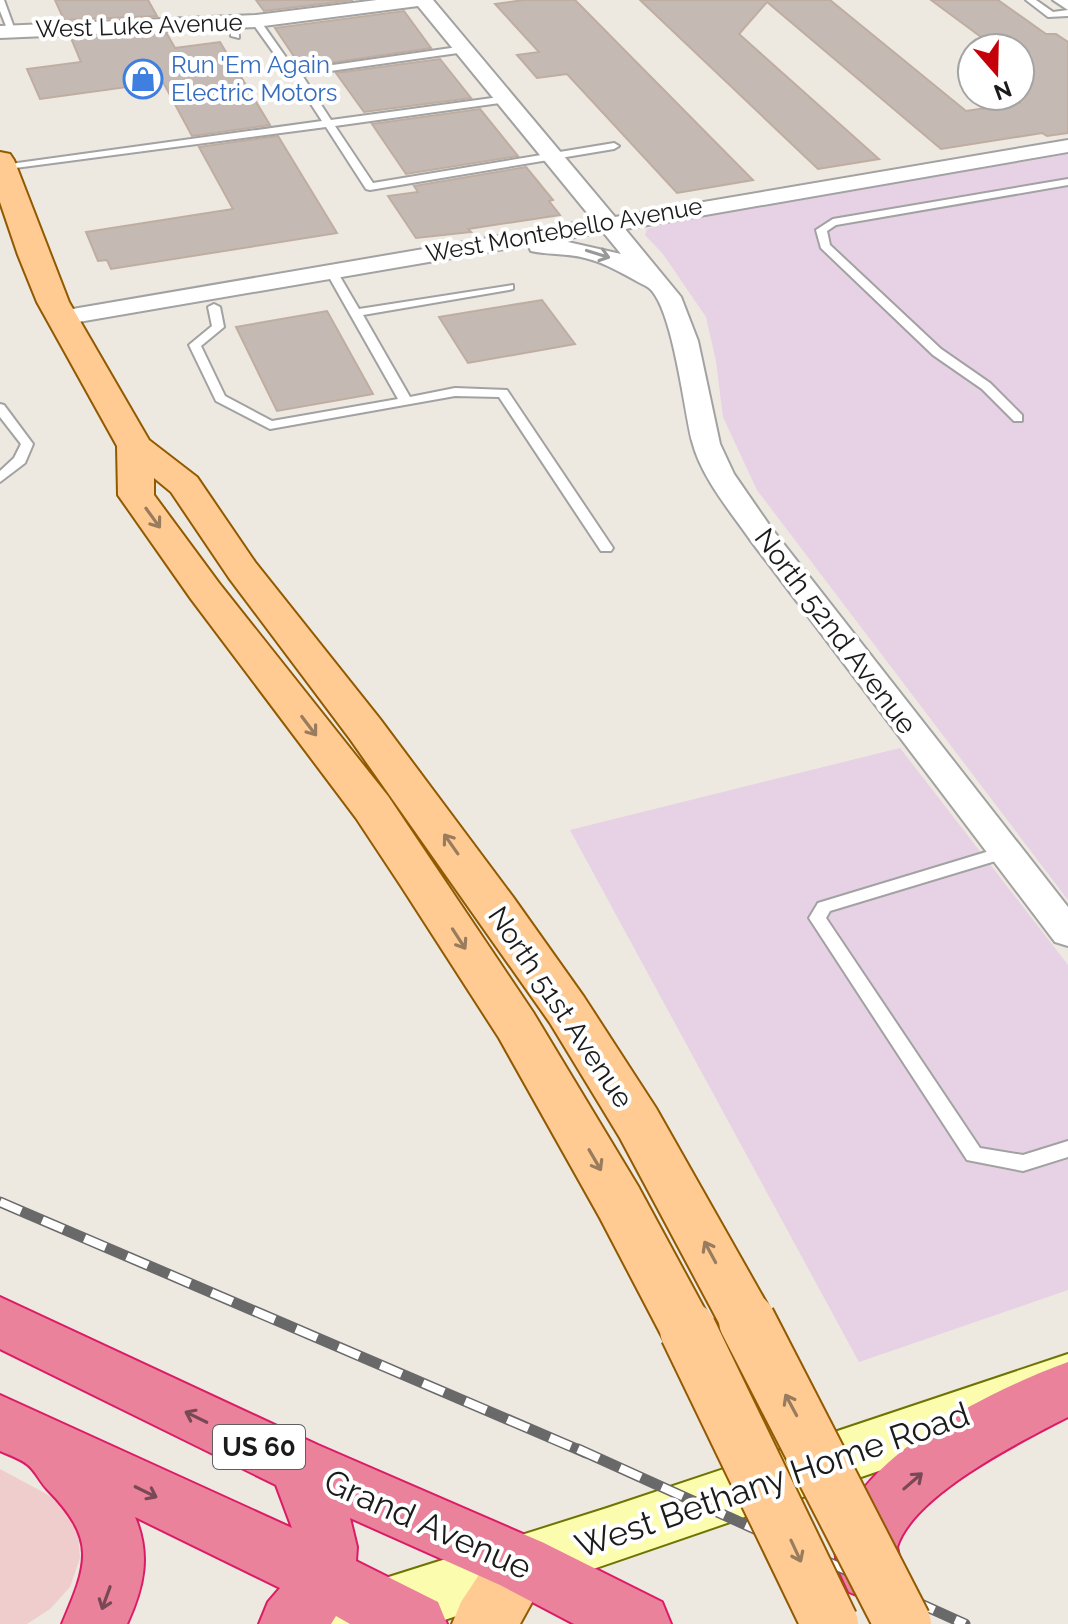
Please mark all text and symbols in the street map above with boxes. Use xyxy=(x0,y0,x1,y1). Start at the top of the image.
street label: West Luke Avenue xyxy=(35,7,243,44)
north arrow xyxy=(956,32,1036,112)
place label: Run 'Em Again Electric Motors xyxy=(171,50,337,107)
shop icon: Run 'Em Again Electric Motors xyxy=(122,58,164,100)
text: N xyxy=(991,76,1015,106)
street label: West Montebello Avenue xyxy=(423,191,704,268)
one-way arrow xyxy=(585,247,611,262)
one-way arrow xyxy=(145,507,161,529)
street label: North 52nd Avenue xyxy=(748,522,924,741)
one-way arrow xyxy=(301,715,318,737)
one-way arrow xyxy=(443,834,459,856)
street label: North 51st Avenue xyxy=(481,900,640,1114)
one-way arrow xyxy=(451,927,467,949)
one-way arrow xyxy=(587,1148,603,1171)
one-way arrow xyxy=(702,1241,718,1265)
one-way arrow xyxy=(782,1393,798,1417)
street label: West Bethany Home Road xyxy=(570,1394,974,1566)
one-way arrow xyxy=(184,1409,208,1424)
road number: US 60 xyxy=(213,1425,305,1469)
street label: Grand Avenue xyxy=(318,1460,538,1588)
one-way arrow xyxy=(902,1472,922,1490)
one-way arrow xyxy=(134,1485,158,1500)
one-way arrow xyxy=(789,1539,804,1563)
one-way arrow xyxy=(98,1585,112,1610)

